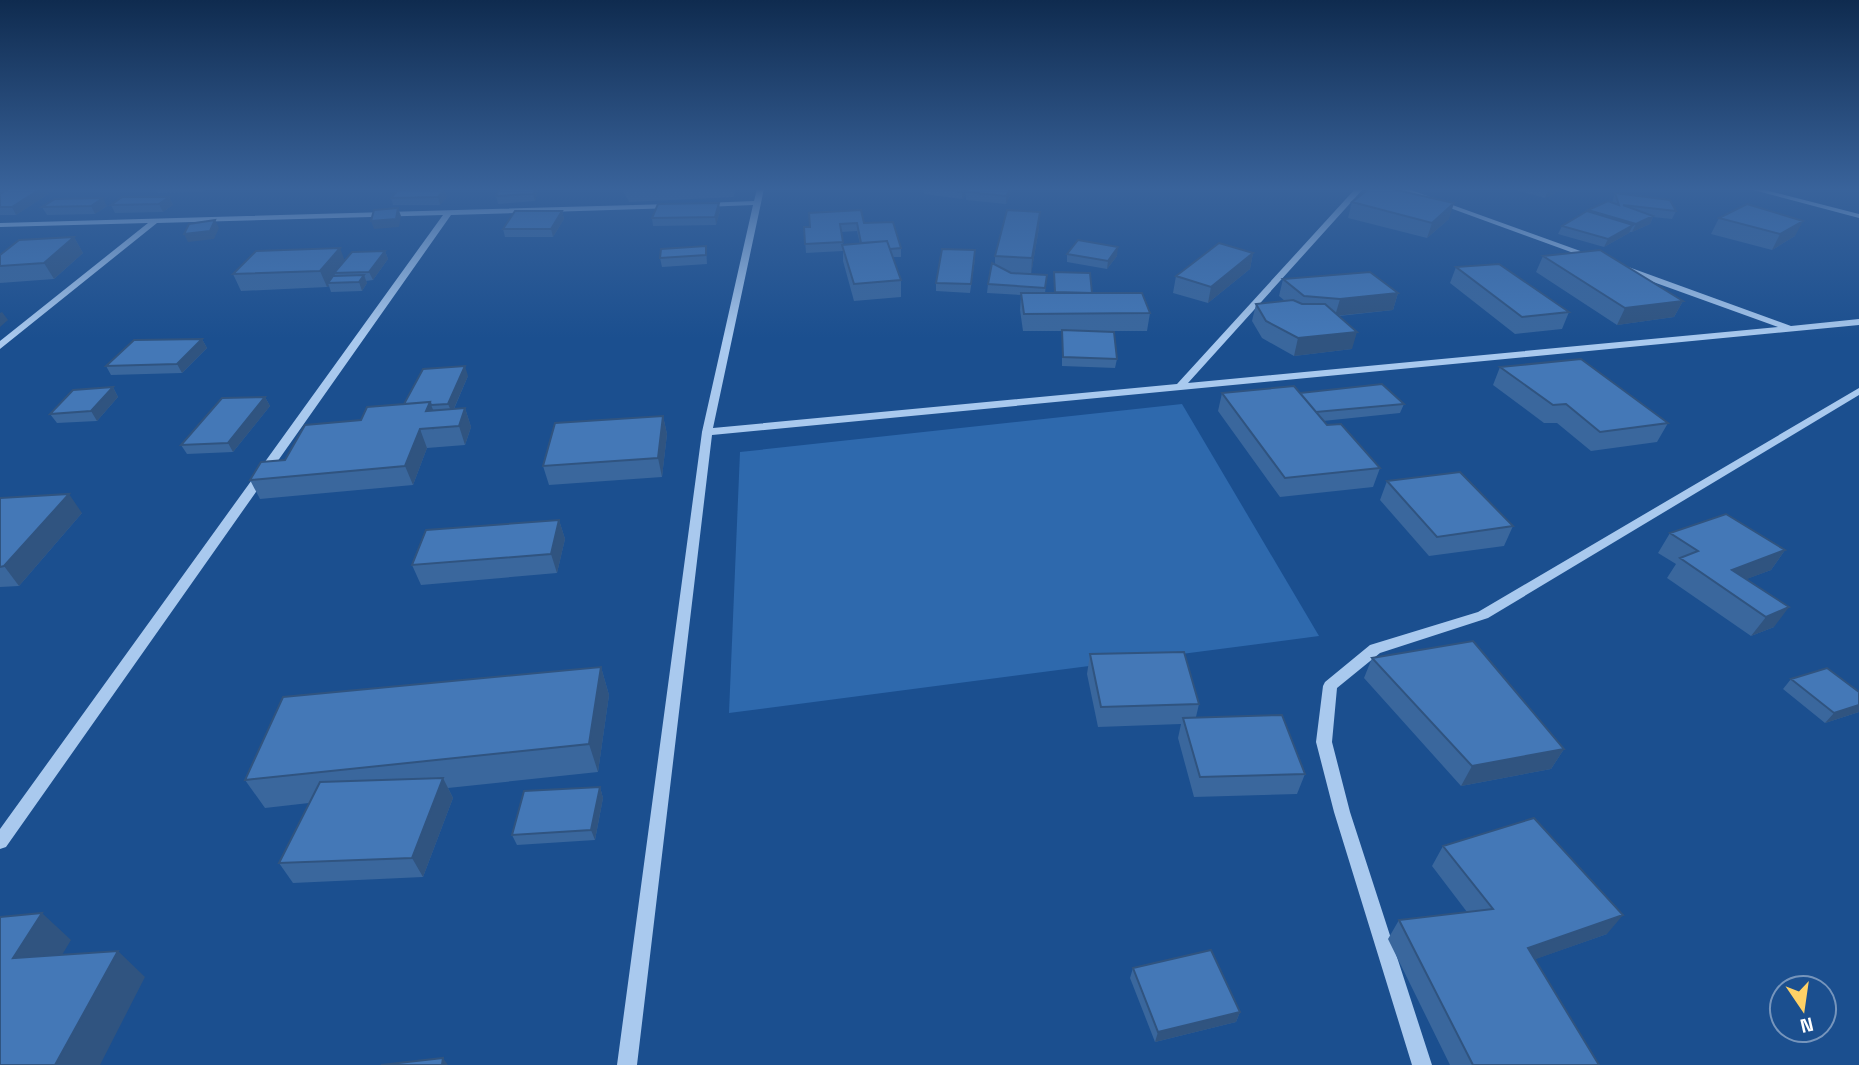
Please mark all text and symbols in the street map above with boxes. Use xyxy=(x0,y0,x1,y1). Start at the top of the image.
north arrow xyxy=(1768,974,1838,1044)
text: N xyxy=(1798,1011,1816,1039)

